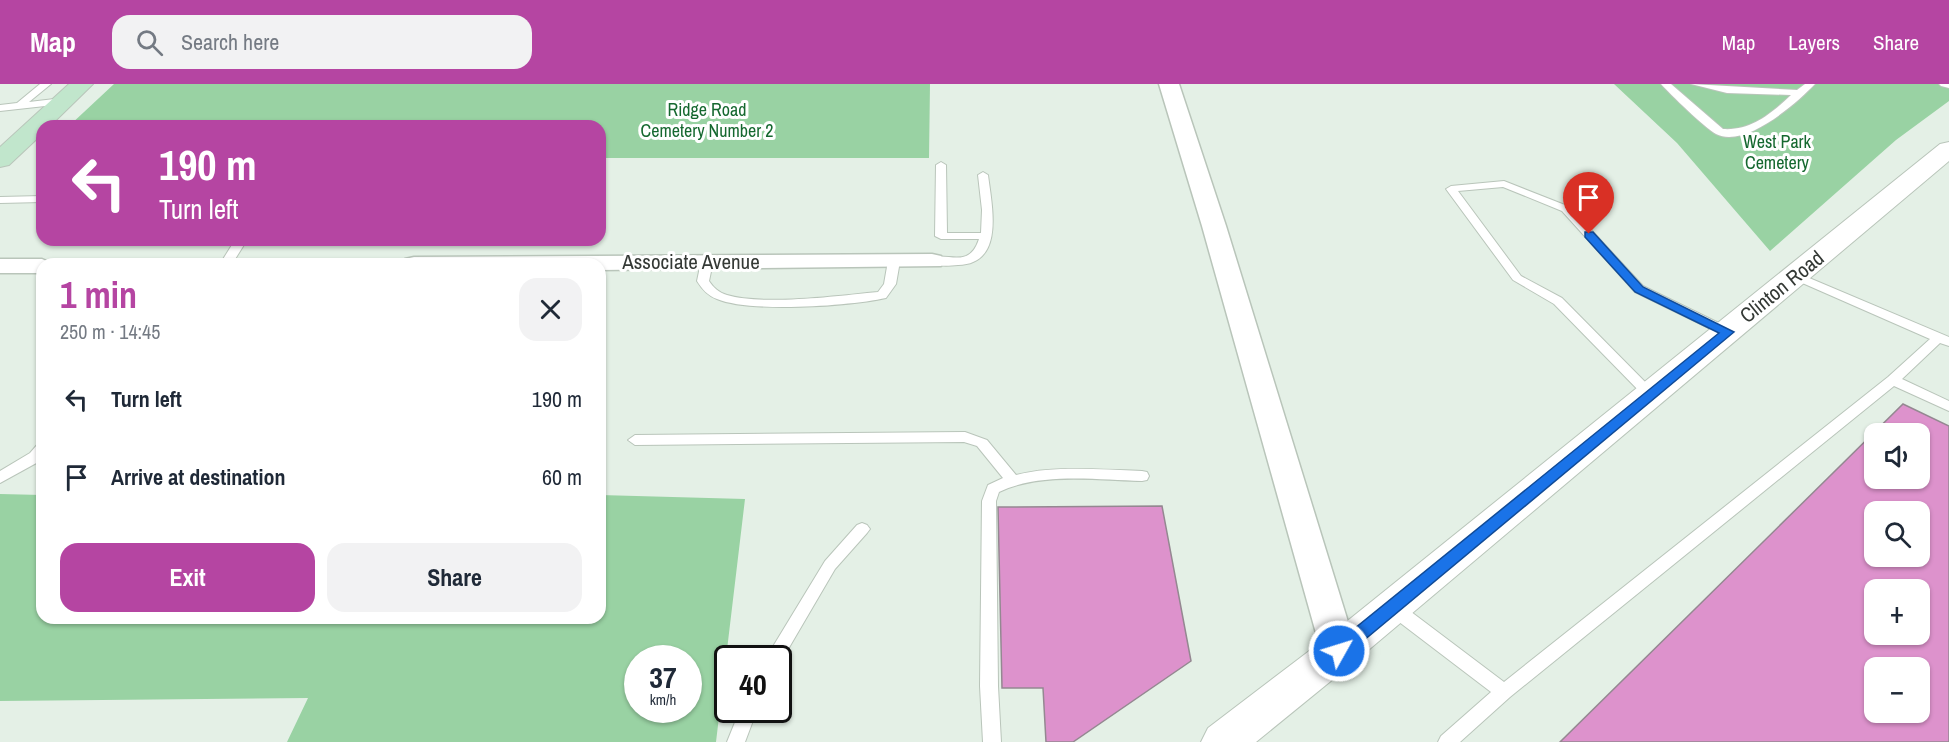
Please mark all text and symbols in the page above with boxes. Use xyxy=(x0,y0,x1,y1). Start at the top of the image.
search box xyxy=(112,15,532,69)
text: Map xyxy=(30,23,76,61)
icon: search xyxy=(133,26,166,59)
text: Search here xyxy=(181,27,279,57)
text: Map xyxy=(1722,28,1755,57)
text: Layers xyxy=(1788,28,1840,57)
text: Share xyxy=(1873,28,1919,57)
park label: Ridge Road Cemetery Number 2 xyxy=(641,97,773,143)
park label: West Park Cemetery xyxy=(1743,129,1812,175)
text: 190 m xyxy=(159,137,257,193)
icon: left xyxy=(60,144,138,222)
pin xyxy=(1563,172,1614,234)
icon: arrive xyxy=(1572,181,1605,214)
text: Turn left xyxy=(159,191,238,227)
street label: Clinton Road xyxy=(1734,244,1830,330)
street label: Associate Avenue xyxy=(621,247,760,276)
text: 1 min xyxy=(60,271,137,319)
button: close xyxy=(519,278,582,341)
text: 250 m · 14:45 xyxy=(60,318,160,345)
icon: left xyxy=(60,383,93,416)
text: Turn left xyxy=(111,384,182,414)
text: 190 m xyxy=(532,384,582,414)
map controls xyxy=(1864,423,1930,723)
button: sound xyxy=(1864,423,1930,489)
icon: arrive xyxy=(60,461,93,494)
text: Arrive at destination xyxy=(111,462,285,492)
text: 60 m xyxy=(542,462,582,492)
button: search xyxy=(1864,501,1930,567)
button: Exit xyxy=(60,543,315,612)
button: Share xyxy=(327,543,582,612)
button: + xyxy=(1864,579,1930,645)
position arrow xyxy=(1307,619,1371,683)
speed limit sign: 40 xyxy=(714,645,792,723)
text: 37 xyxy=(649,657,677,697)
button: − xyxy=(1864,657,1930,723)
text: km/h xyxy=(650,689,676,710)

